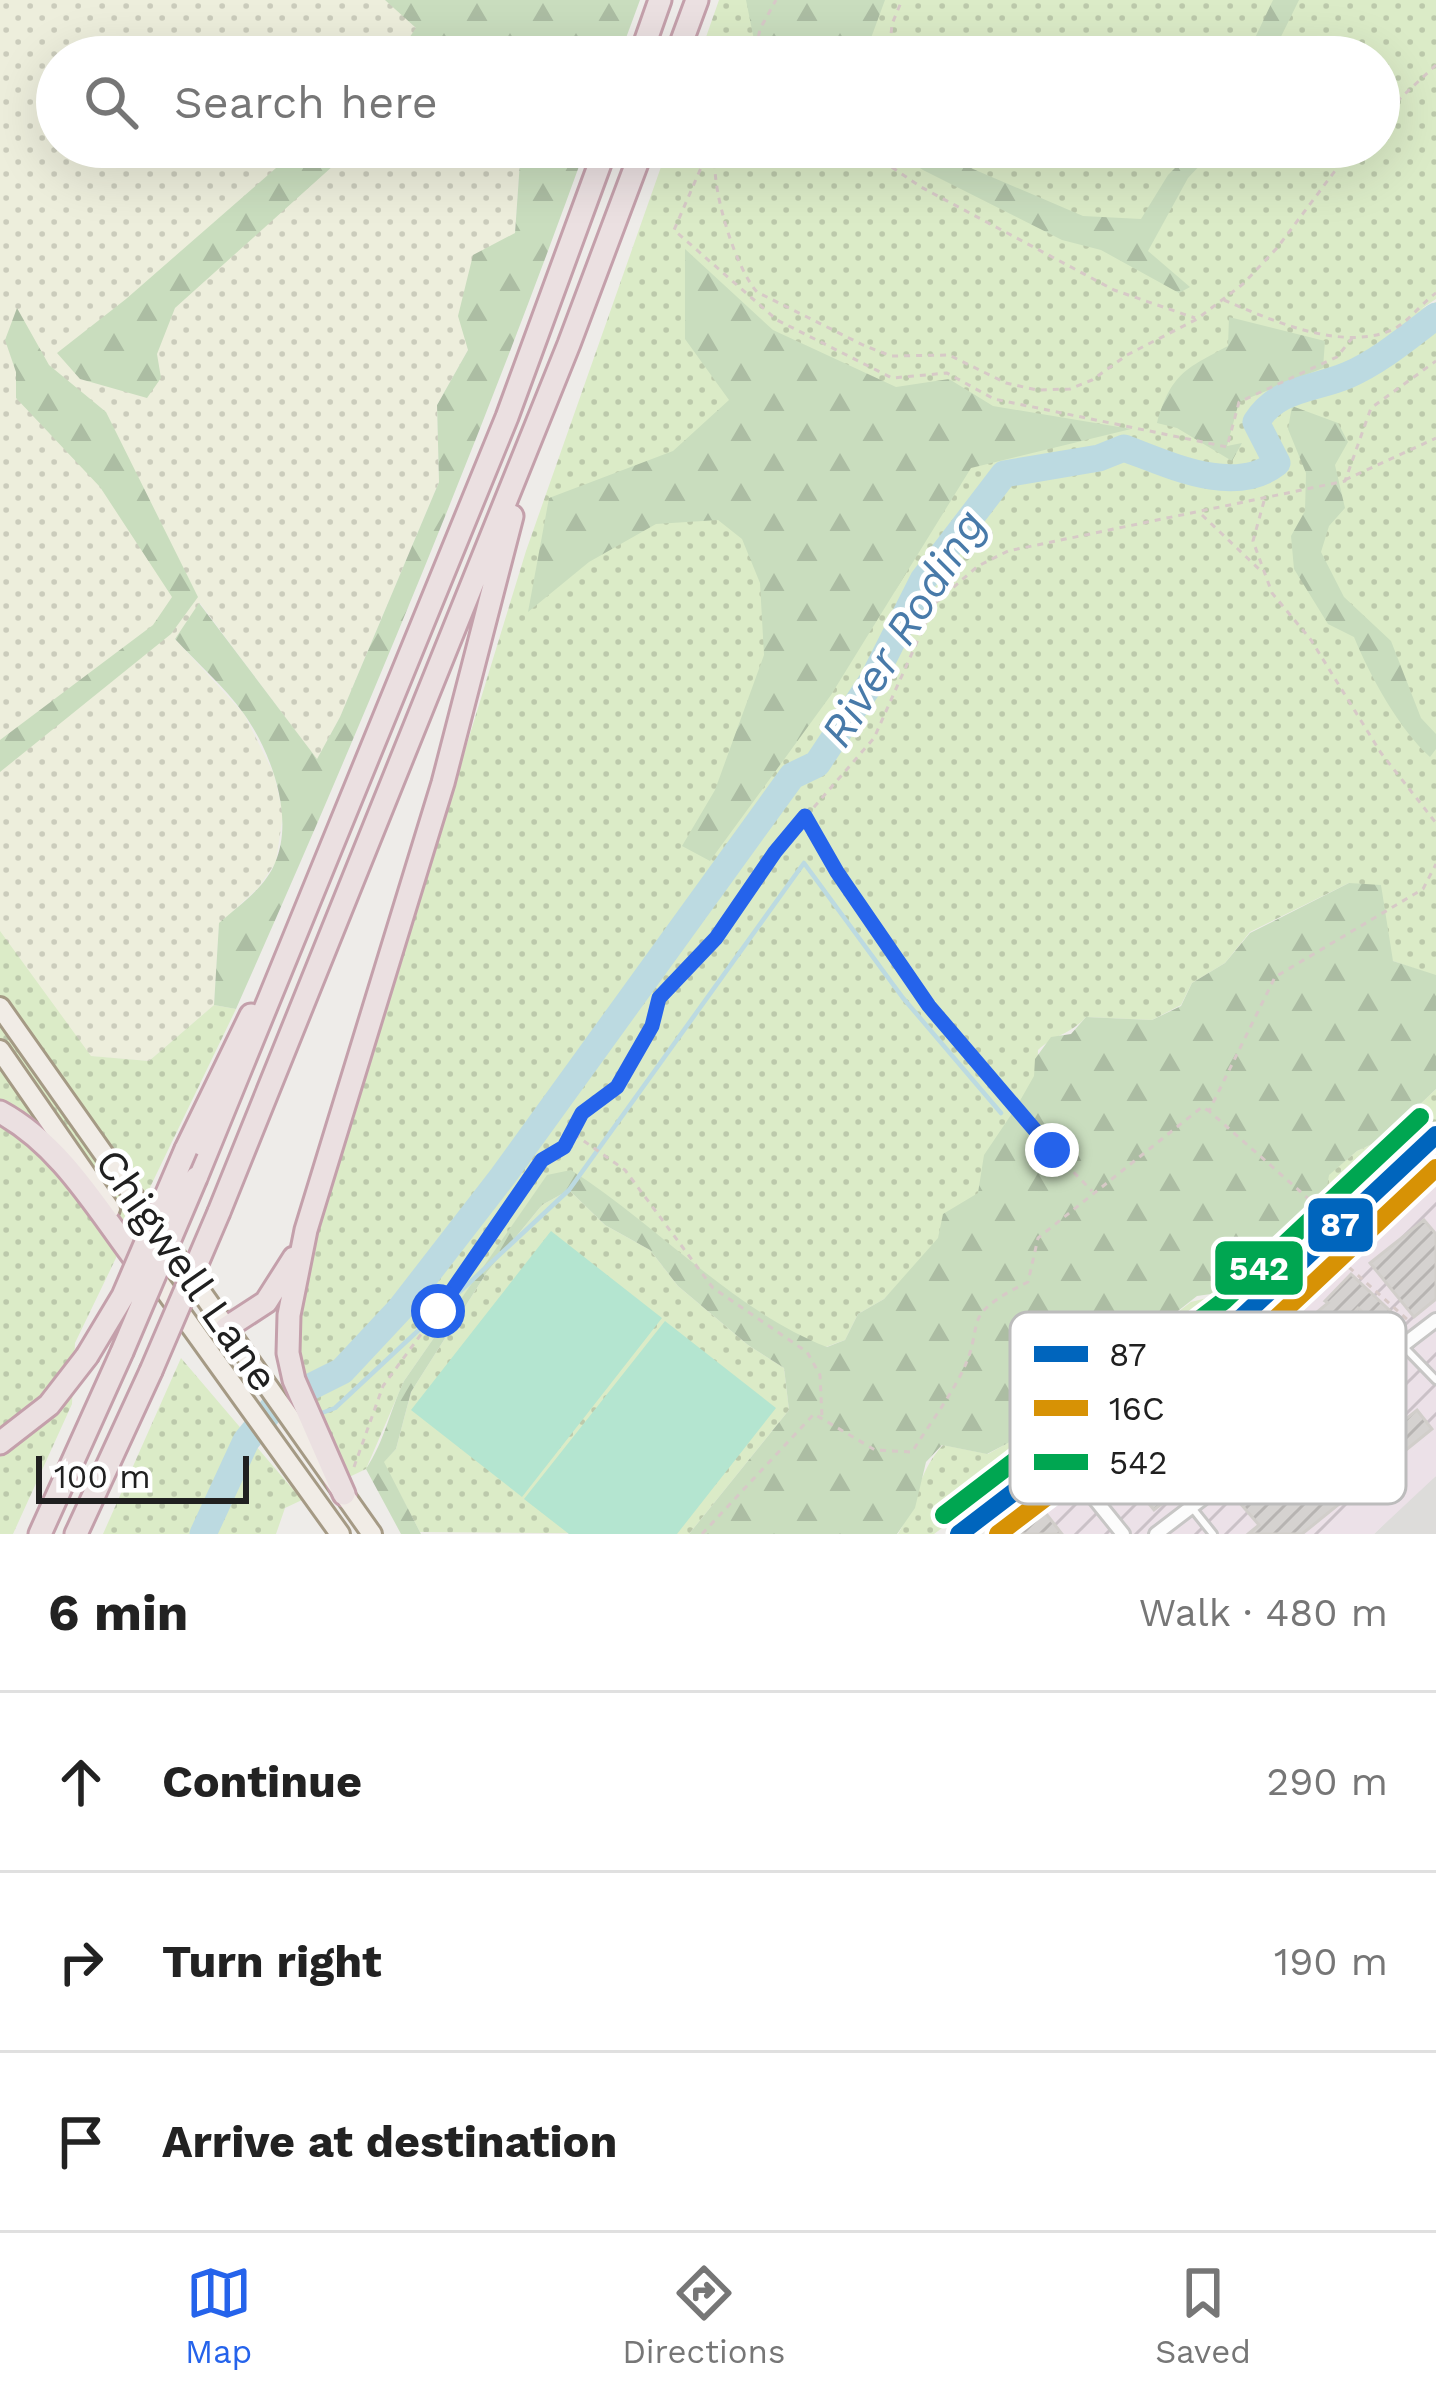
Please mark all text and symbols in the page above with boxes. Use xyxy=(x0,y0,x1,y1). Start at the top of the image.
search box xyxy=(36,36,1400,168)
icon: search xyxy=(78,69,144,135)
text: Search here xyxy=(174,76,438,129)
water label: River Roding xyxy=(809,500,997,756)
route end xyxy=(1025,1123,1079,1177)
street label: Chigwell Lane xyxy=(85,1140,289,1400)
line badge: 87 xyxy=(1306,1196,1375,1254)
text: 87 xyxy=(1320,1205,1360,1244)
line badge: 542 xyxy=(1213,1239,1305,1297)
text: 542 xyxy=(1229,1249,1289,1288)
route start xyxy=(411,1284,465,1338)
legend xyxy=(1010,1312,1406,1504)
text: 87 xyxy=(1109,1335,1147,1374)
text: 16C xyxy=(1109,1389,1165,1428)
text: 542 xyxy=(1109,1443,1168,1482)
scale bar xyxy=(36,1450,249,1503)
text: 100 m xyxy=(54,1457,151,1496)
text: 6 min xyxy=(48,1583,188,1642)
text: Walk · 480 m xyxy=(1139,1590,1388,1635)
icon: ahead xyxy=(48,1749,114,1815)
text: Continue xyxy=(162,1755,362,1808)
text: 290 m xyxy=(1266,1759,1388,1804)
icon: right xyxy=(48,1929,114,1995)
text: Turn right xyxy=(162,1935,382,1988)
text: 190 m xyxy=(1274,1939,1388,1984)
icon: arrive xyxy=(48,2109,114,2175)
text: Arrive at destination xyxy=(162,2115,617,2168)
tab: Map xyxy=(185,2260,252,2371)
tab: Directions xyxy=(622,2260,785,2371)
tab: Saved xyxy=(1155,2260,1251,2371)

